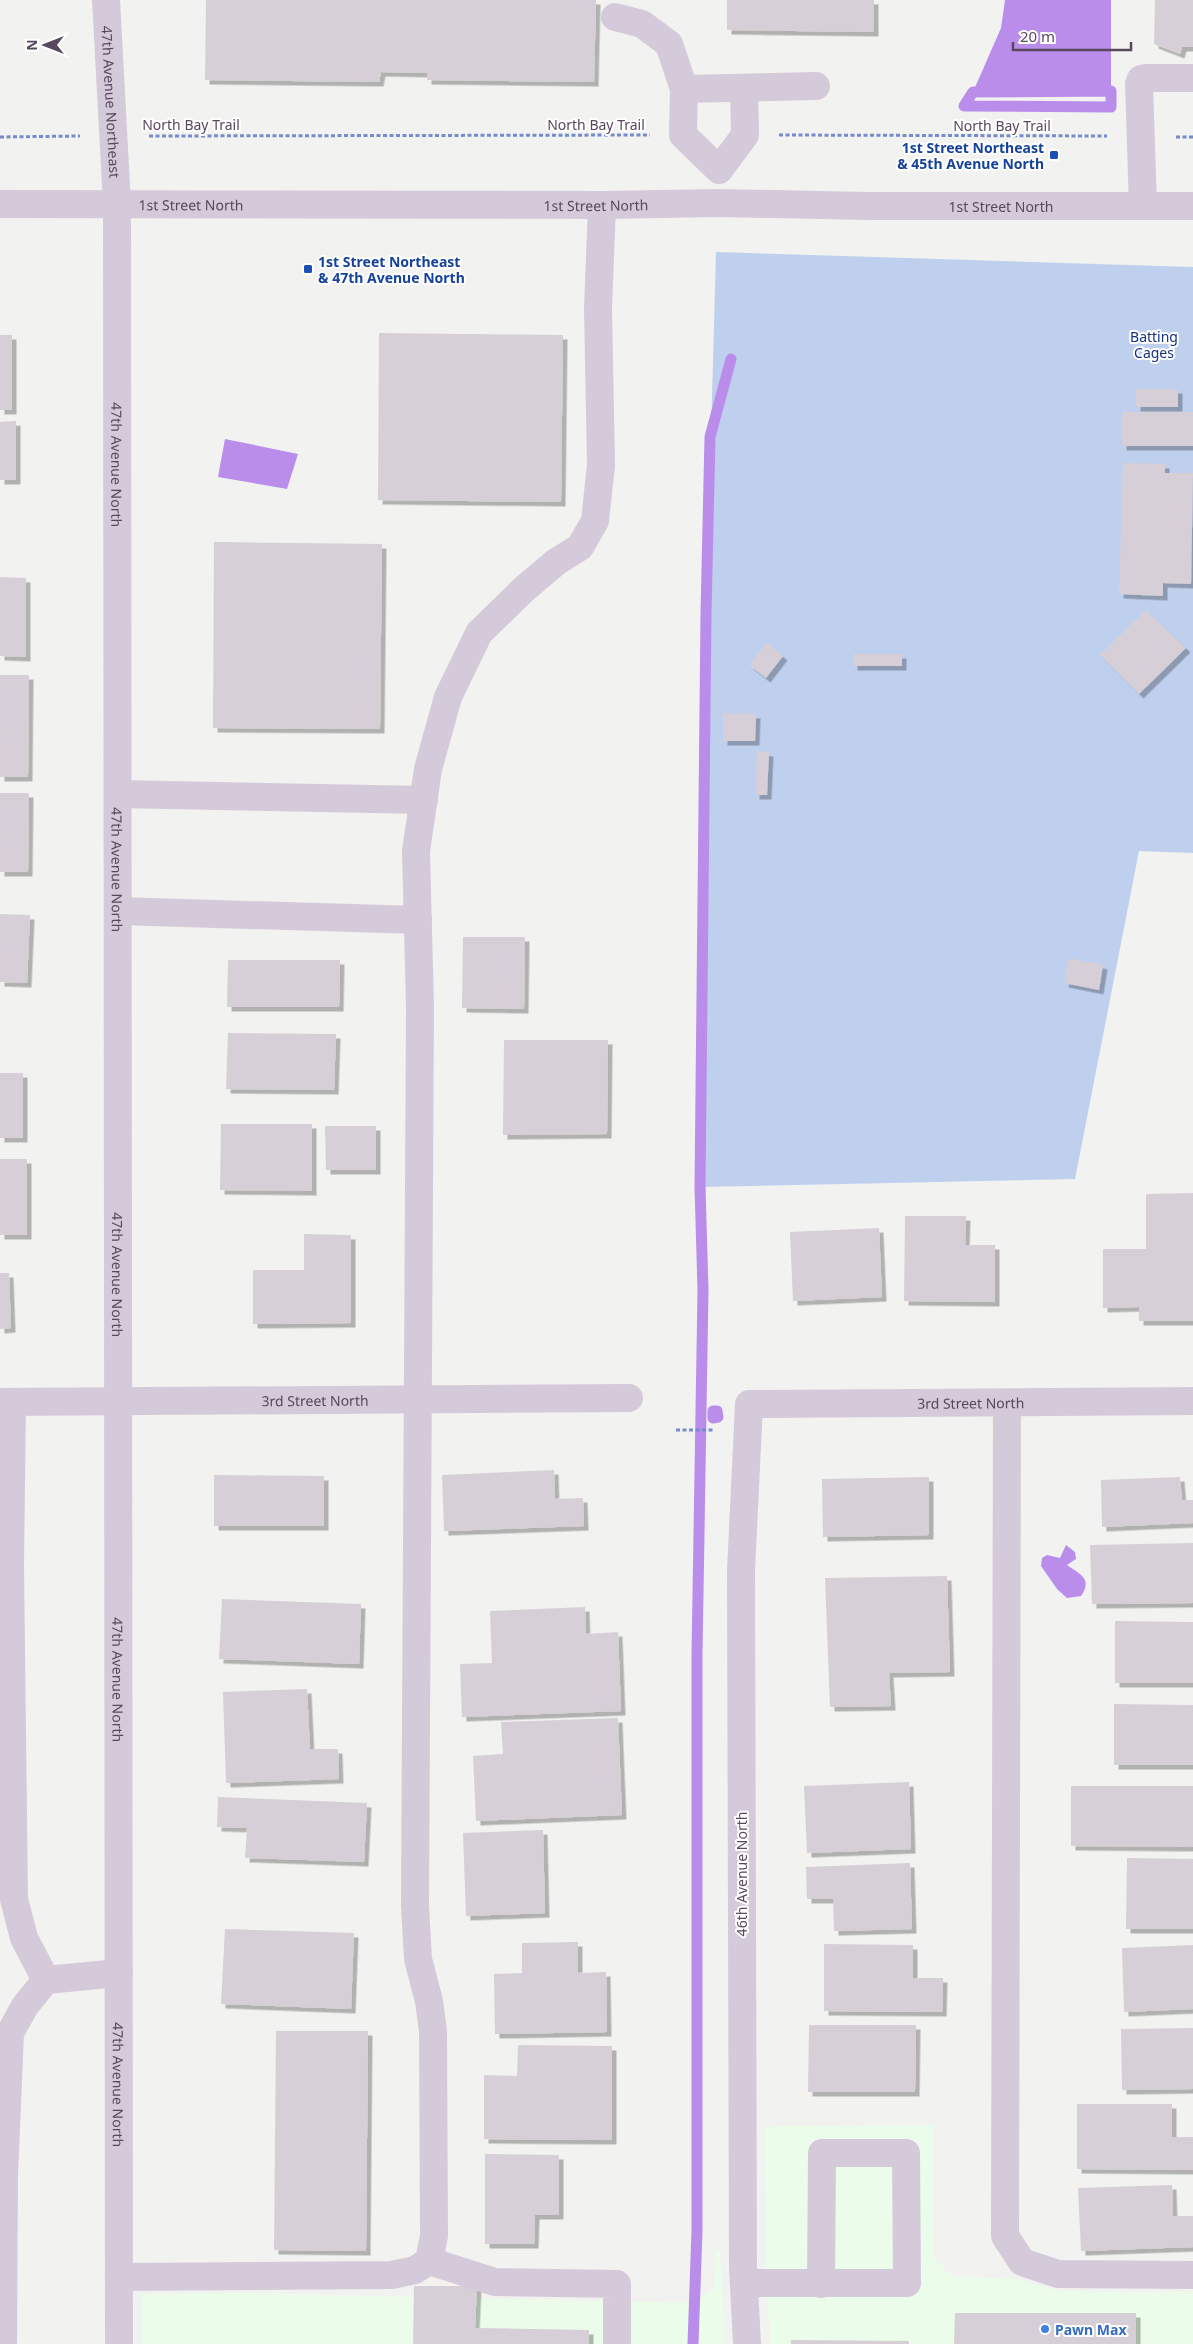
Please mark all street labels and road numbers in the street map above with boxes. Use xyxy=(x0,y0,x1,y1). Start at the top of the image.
street label: 47th Avenue Northeast xyxy=(98,25,125,178)
street label: North Bay Trail xyxy=(142,115,240,134)
street label: North Bay Trail xyxy=(547,115,645,134)
street label: North Bay Trail xyxy=(953,116,1051,135)
street label: 1st Street North xyxy=(139,195,243,214)
street label: 1st Street North xyxy=(544,195,649,215)
street label: 1st Street North xyxy=(949,197,1053,216)
street label: 47th Avenue North xyxy=(108,402,127,527)
street label: 47th Avenue North xyxy=(108,807,127,932)
street label: 47th Avenue North xyxy=(108,1212,128,1337)
street label: 3rd Street North xyxy=(261,1390,369,1410)
street label: 3rd Street North xyxy=(917,1393,1024,1412)
street label: 47th Avenue North xyxy=(109,1617,128,1742)
street label: 46th Avenue North xyxy=(732,1812,751,1936)
street label: 47th Avenue North xyxy=(109,2022,128,2147)

